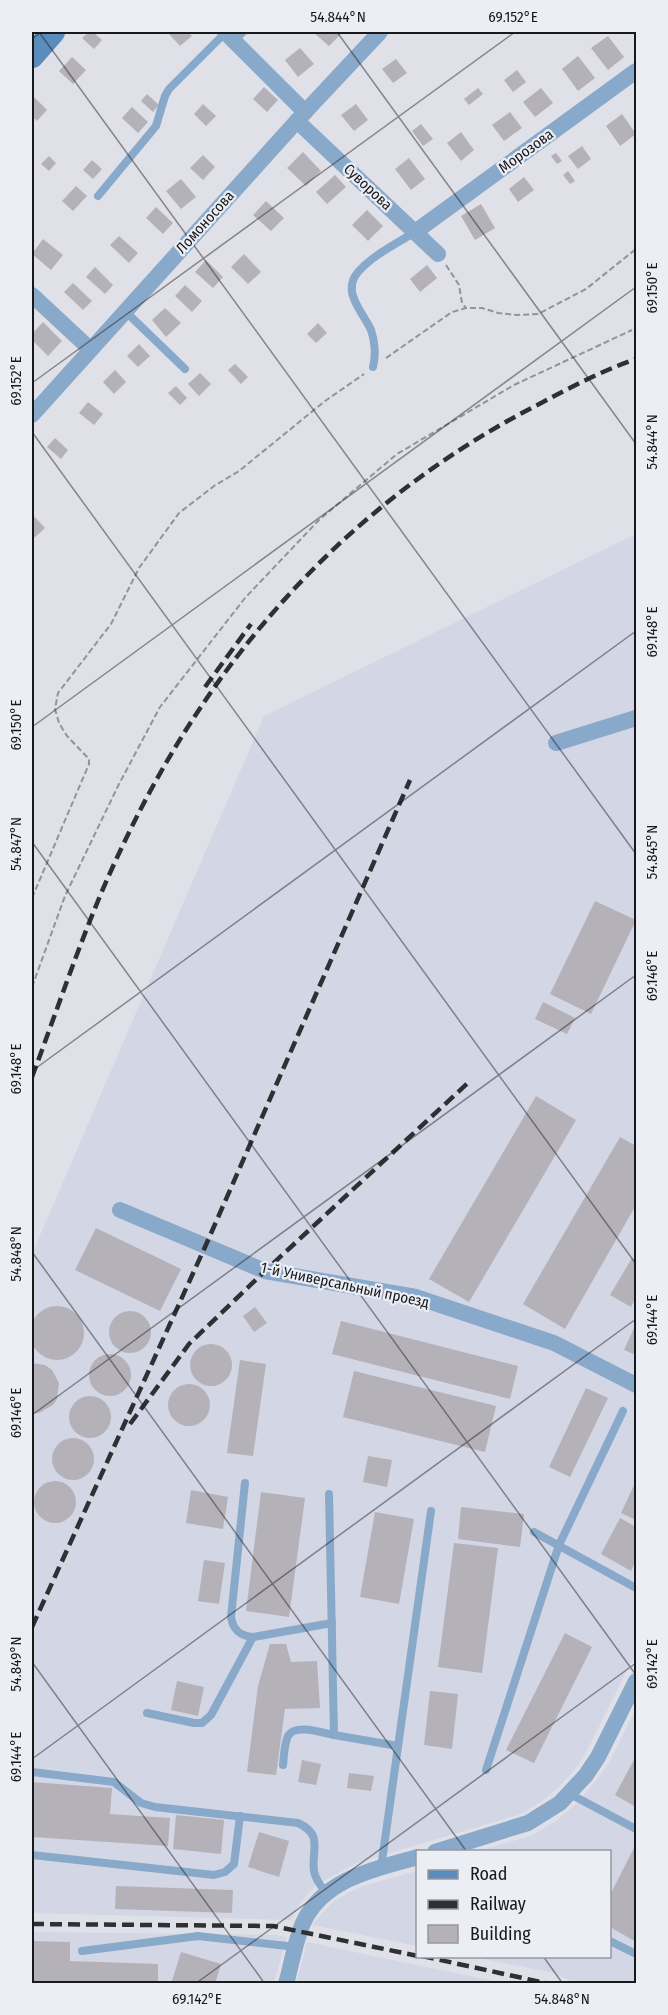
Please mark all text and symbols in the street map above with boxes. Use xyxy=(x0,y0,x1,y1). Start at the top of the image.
text: 54.844°N xyxy=(310,8,366,26)
text: 69.152°E xyxy=(488,8,538,26)
street label: Морозова xyxy=(495,125,557,177)
street label: Суворова xyxy=(340,160,396,214)
street label: Ломоносова xyxy=(172,187,238,257)
text: 69.150°E xyxy=(643,263,661,313)
text: 69.152°E xyxy=(7,356,25,406)
text: 54.844°N xyxy=(643,414,661,470)
text: 69.148°E xyxy=(643,607,661,657)
text: 69.150°E xyxy=(7,700,25,750)
text: 54.847°N xyxy=(7,817,25,871)
text: 54.845°N xyxy=(643,825,661,879)
text: 69.146°E xyxy=(643,951,661,1001)
text: 69.148°E xyxy=(7,1044,25,1094)
text: 54.848°N xyxy=(7,1226,25,1282)
street label: 1-й Универсальный проезд xyxy=(259,1258,431,1312)
text: 69.144°E xyxy=(643,1295,661,1345)
text: 69.146°E xyxy=(7,1388,25,1438)
text: 54.849°N xyxy=(7,1636,25,1692)
text: 69.142°E xyxy=(643,1639,661,1689)
text: 69.144°E xyxy=(7,1732,25,1782)
legend xyxy=(416,1850,611,1958)
text: Road xyxy=(470,1863,507,1885)
text: Railway xyxy=(470,1893,526,1915)
text: Building xyxy=(470,1923,531,1945)
text: 69.142°E xyxy=(172,1990,222,2008)
text: 54.848°N xyxy=(534,1990,590,2008)

